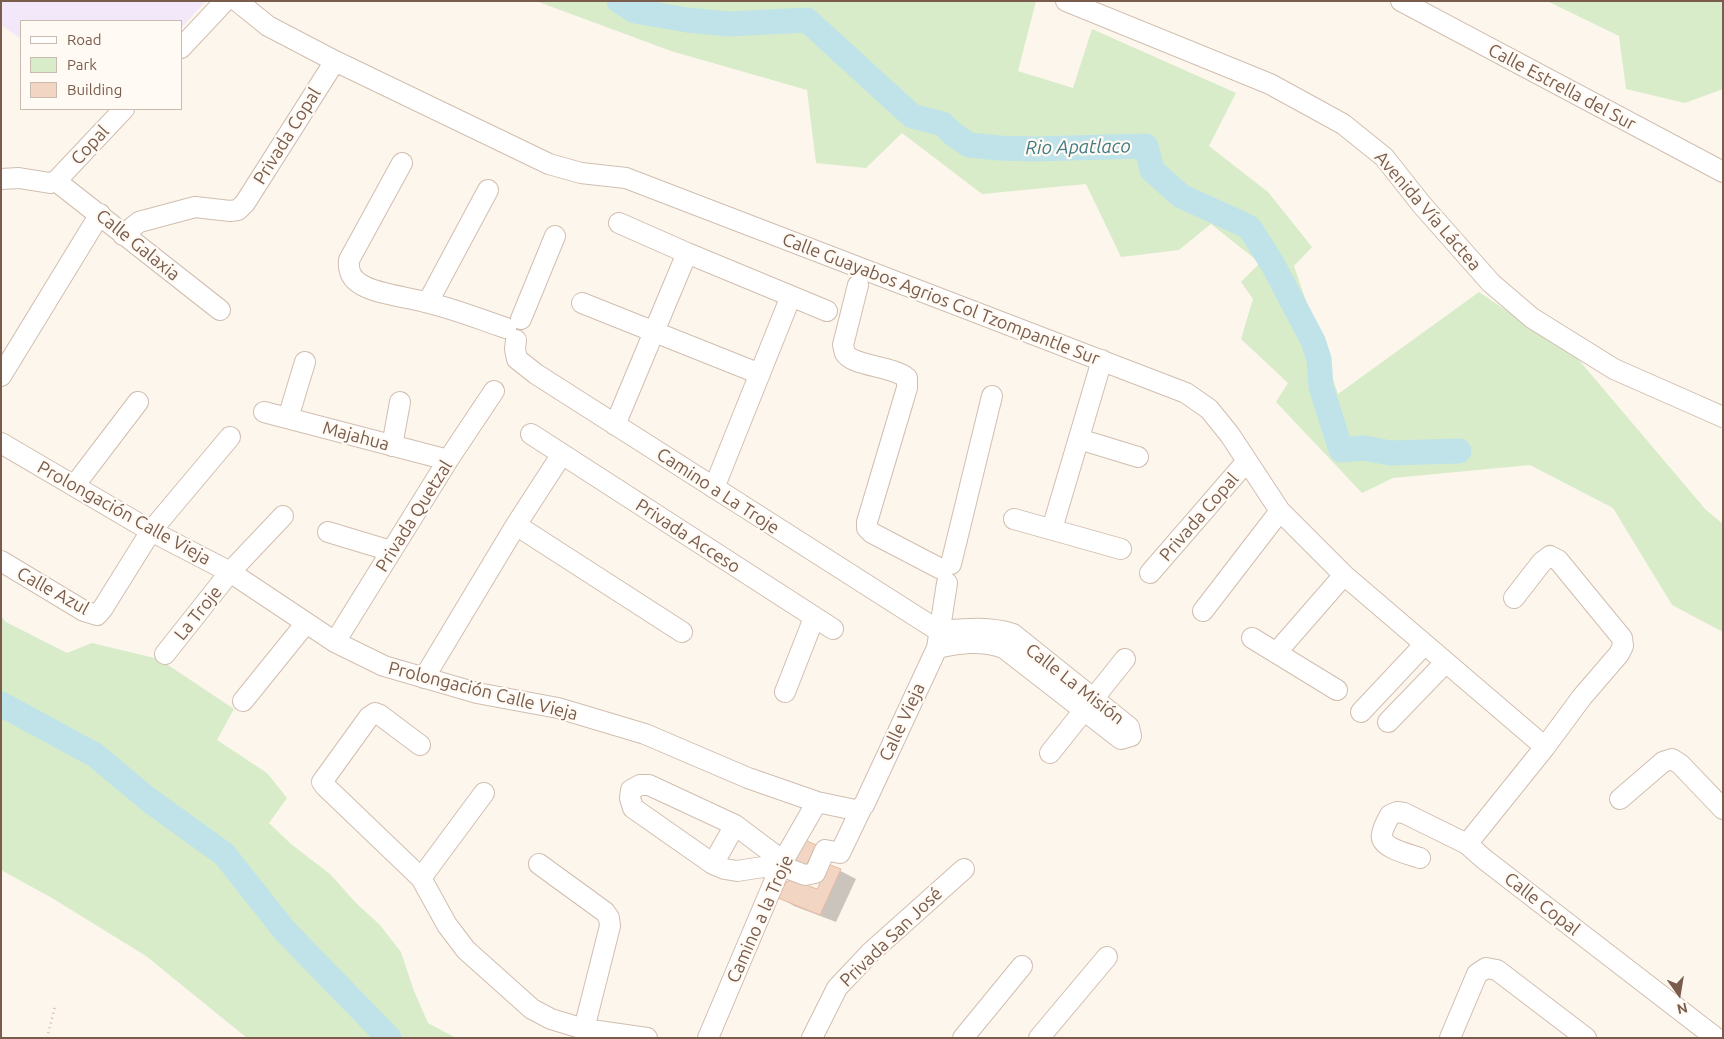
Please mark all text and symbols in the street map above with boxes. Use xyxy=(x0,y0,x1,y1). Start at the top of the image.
legend xyxy=(20,20,182,110)
text: Road xyxy=(67,31,102,48)
street label: Calle Estrella del Sur xyxy=(1484,39,1640,135)
text: Park xyxy=(67,56,97,73)
text: Building xyxy=(67,81,122,98)
street label: Privada Copal xyxy=(249,84,325,188)
street label: Copal xyxy=(66,121,114,169)
water label: Rio Apatlaco xyxy=(1025,135,1131,159)
street label: Avenida Vía Láctea xyxy=(1370,147,1486,275)
street label: Calle Galaxia xyxy=(92,205,184,285)
street label: Calle Guayabos Agrios Col Tzompantle Sur xyxy=(779,228,1103,370)
street label: Majahua xyxy=(320,417,392,455)
street label: Camino a La Troje xyxy=(653,443,783,539)
street label: Prolongación Calle Vieja xyxy=(34,456,214,570)
street label: Privada Quetzal xyxy=(371,456,457,576)
street label: Privada Copal xyxy=(1155,468,1243,566)
street label: Privada Acceso xyxy=(632,494,744,578)
street label: Calle Azul xyxy=(13,562,93,620)
street label: La Troje xyxy=(170,581,226,645)
street label: Calle La Misión xyxy=(1021,639,1129,729)
street label: Prolongación Calle Vieja xyxy=(386,657,580,725)
street label: Calle Vieja xyxy=(875,679,929,765)
street label: Camino a la Troje xyxy=(722,852,798,986)
street label: Calle Copal xyxy=(1500,868,1584,940)
street label: Privada San José xyxy=(835,883,947,991)
north arrow xyxy=(1654,969,1704,1019)
text: N xyxy=(1675,1000,1689,1018)

